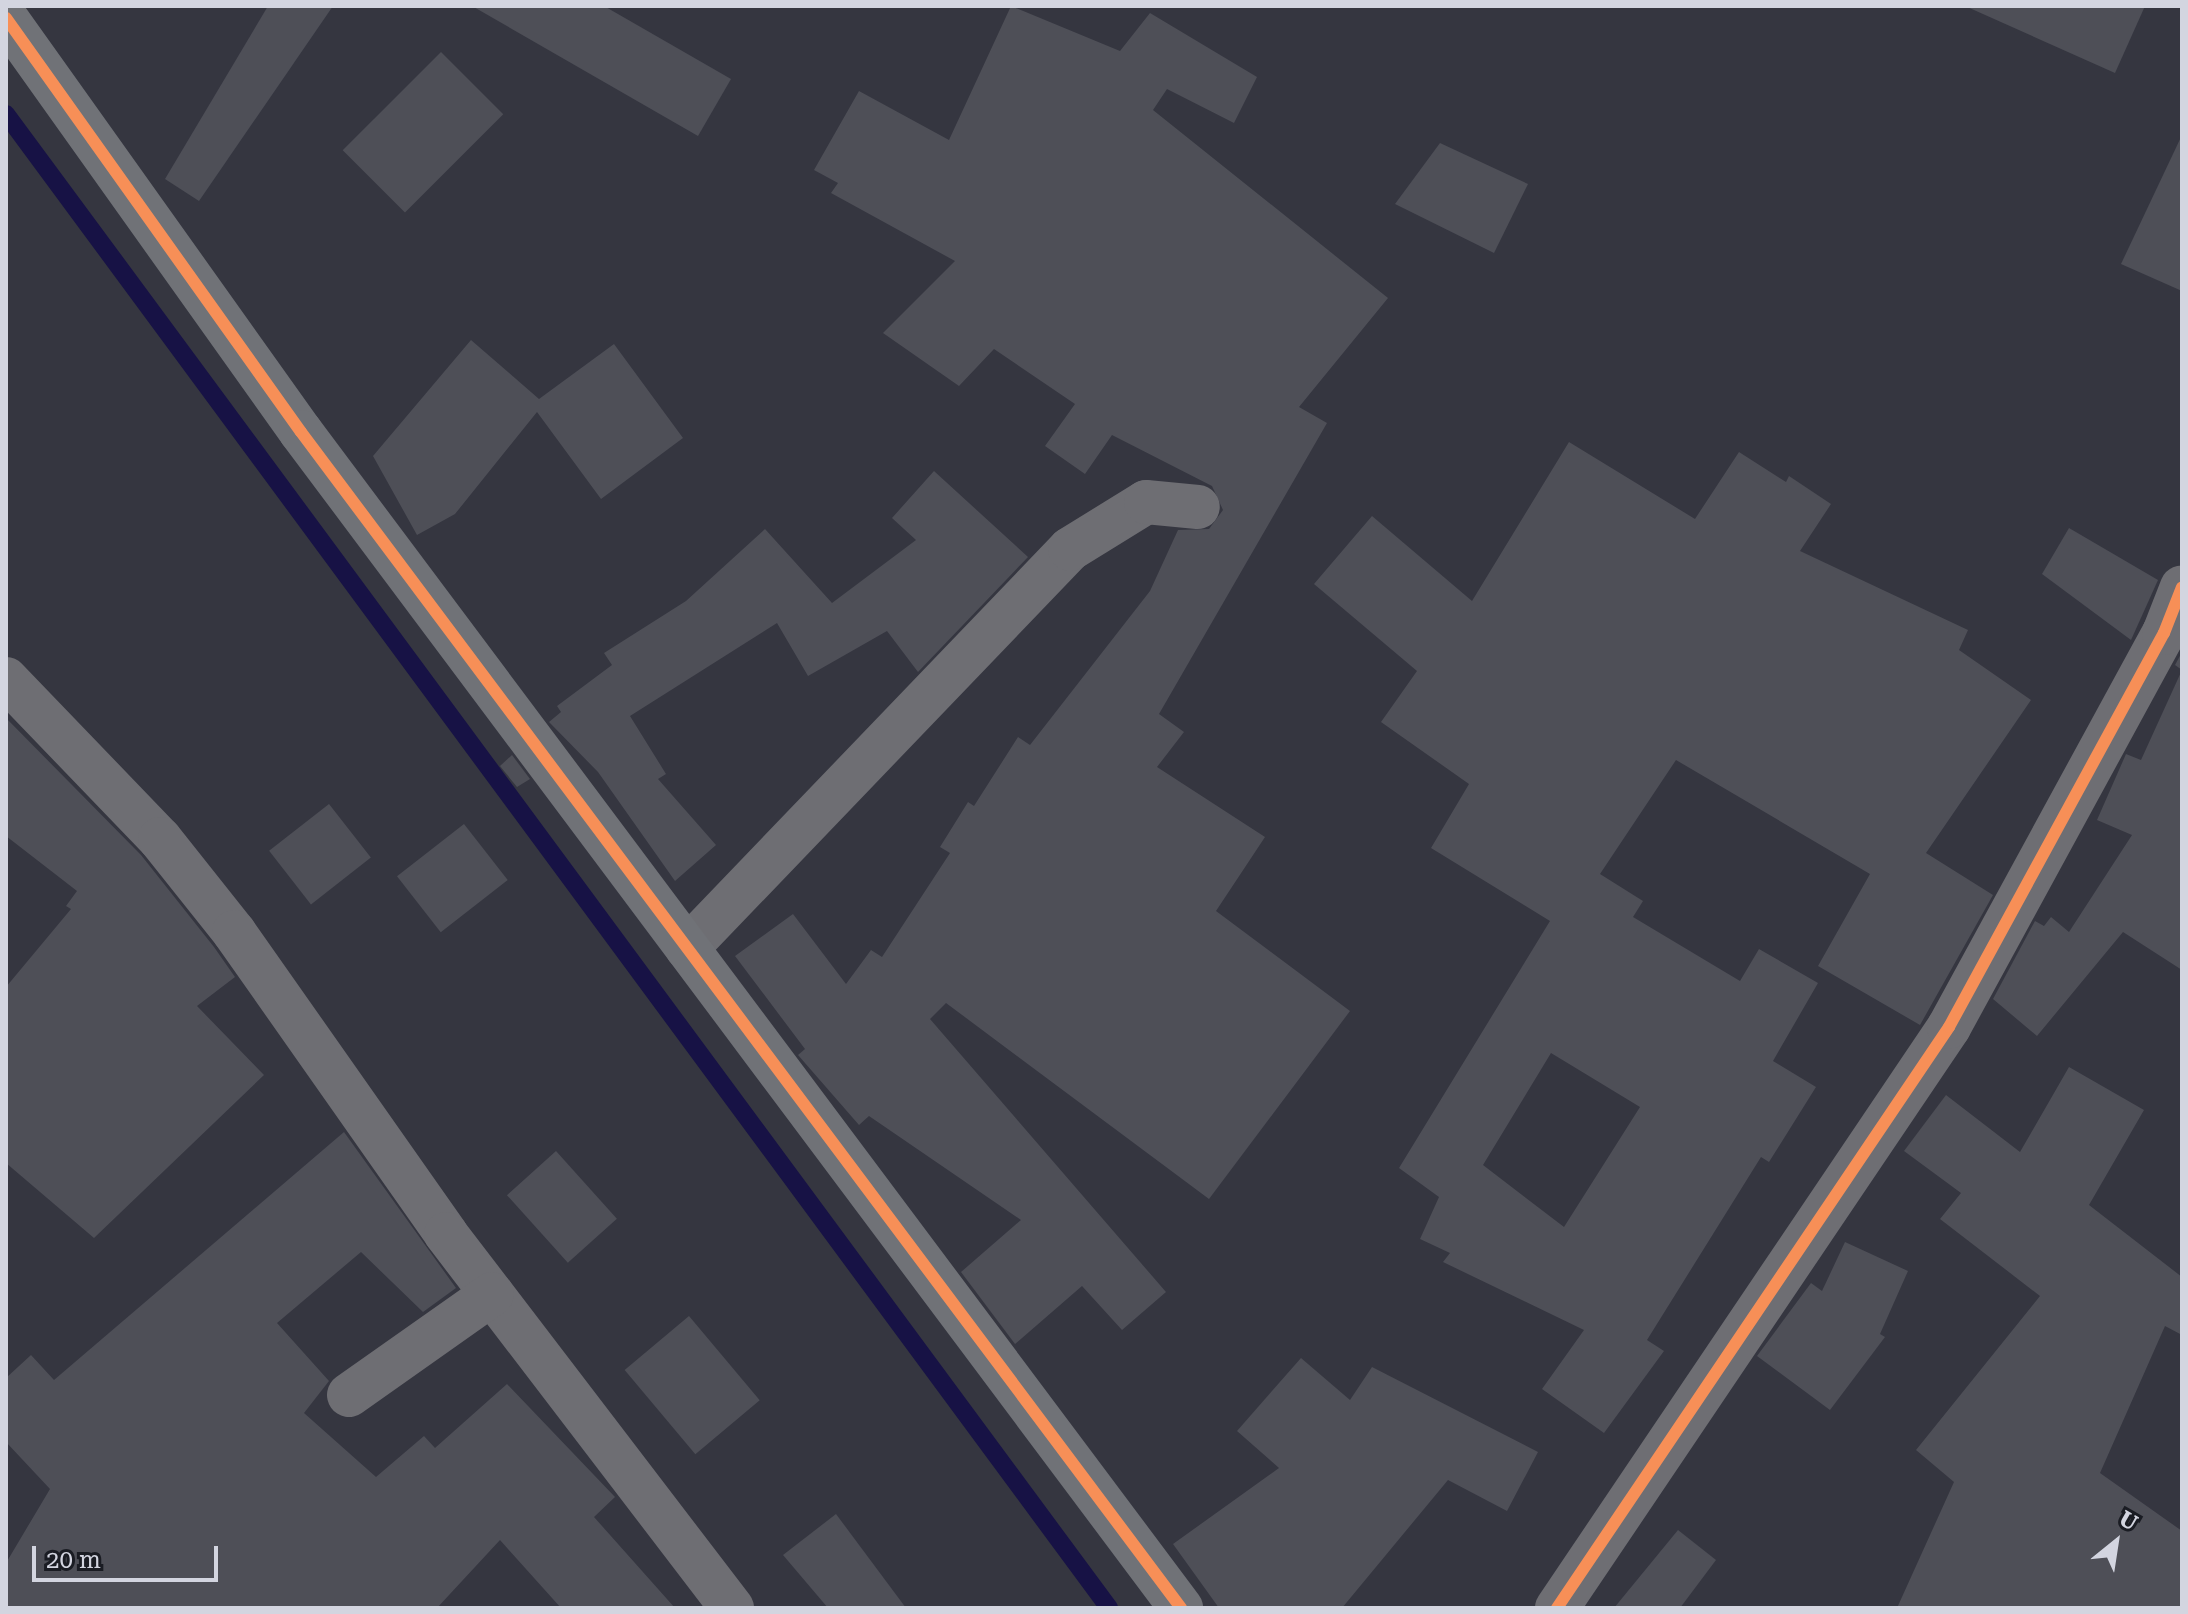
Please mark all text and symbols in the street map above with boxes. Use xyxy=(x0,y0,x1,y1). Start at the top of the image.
north arrow xyxy=(2076,1502,2156,1582)
text: U xyxy=(2115,1506,2142,1536)
scale bar xyxy=(36,1530,222,1580)
text: 20 m xyxy=(46,1546,101,1574)

